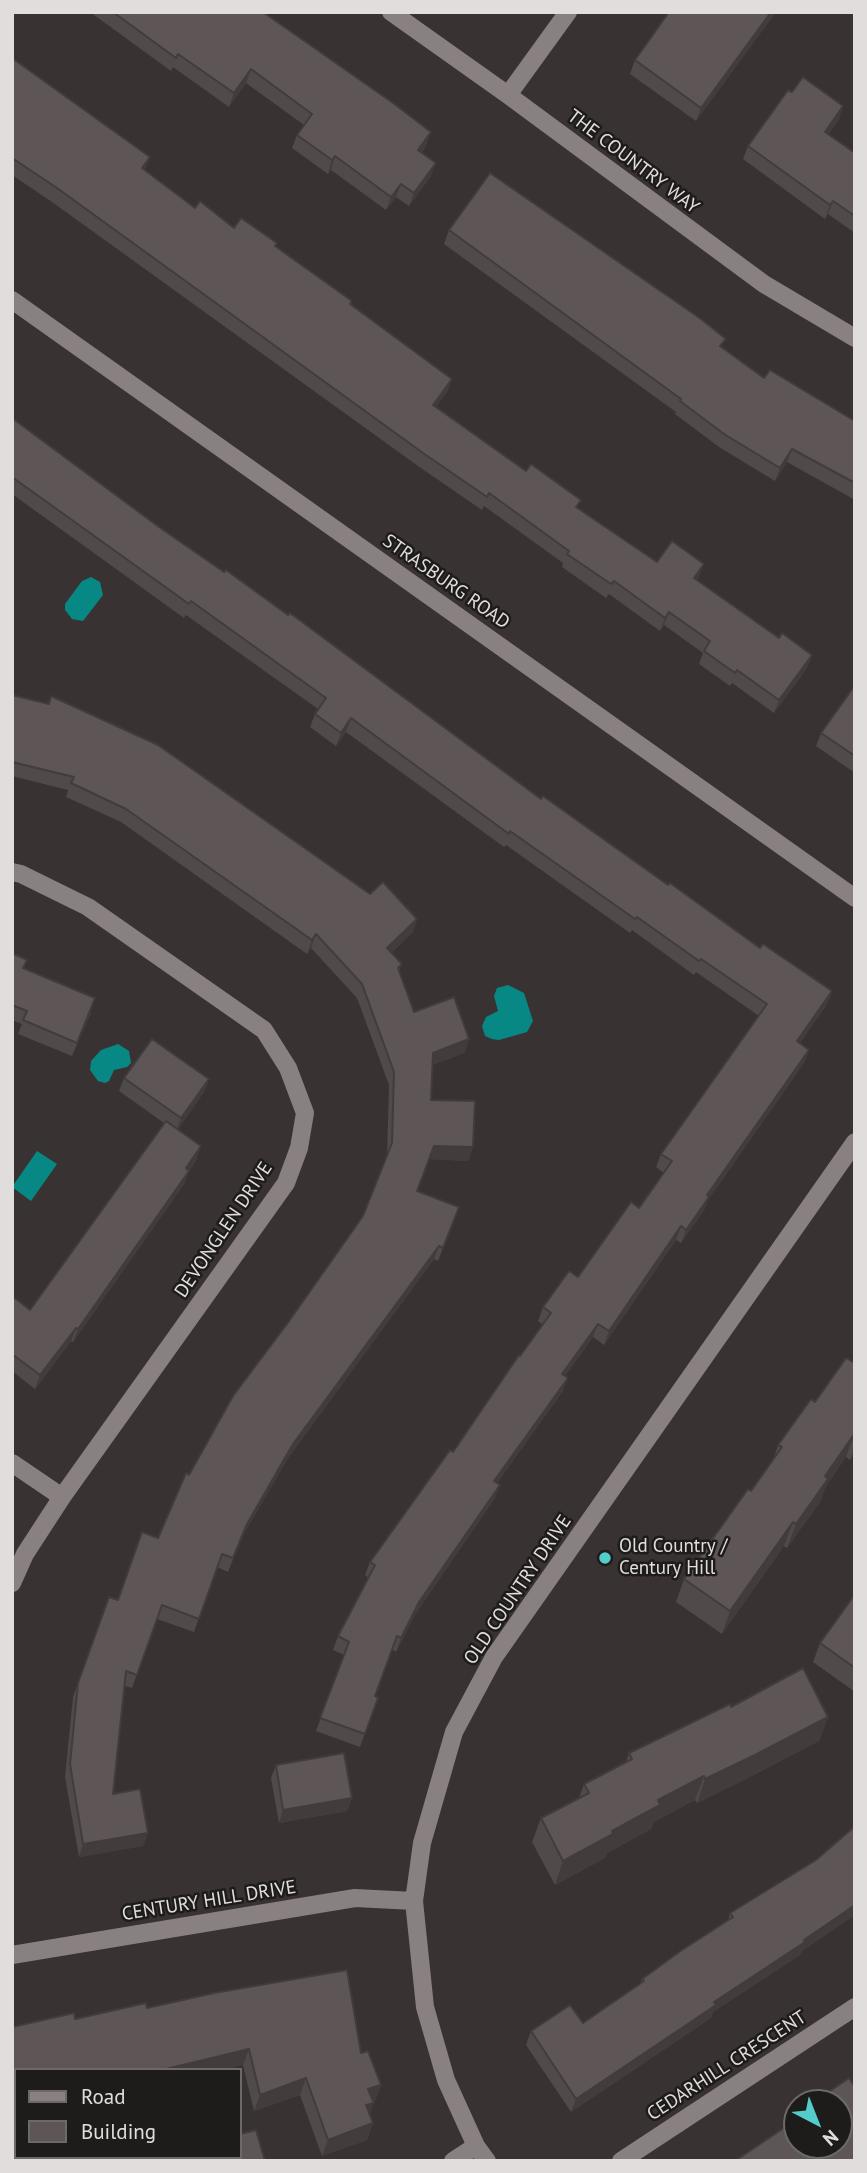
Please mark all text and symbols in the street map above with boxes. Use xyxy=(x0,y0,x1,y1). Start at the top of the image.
street label: THE COUNTRY WAY xyxy=(563,105,703,219)
street label: STRASBURG ROAD xyxy=(378,530,514,634)
street label: DEVONGLEN DRIVE xyxy=(170,1158,278,1302)
street label: OLD COUNTRY DRIVE xyxy=(459,1511,577,1669)
place label: Old Country / Century Hill xyxy=(619,1536,727,1580)
marker: Old Country / Century Hill xyxy=(597,1550,613,1566)
street label: CENTURY HILL DRIVE xyxy=(120,1876,298,1926)
street label: CEDARHILL CRESCENT xyxy=(643,2006,811,2126)
legend xyxy=(14,2068,242,2159)
text: Road xyxy=(81,2083,125,2110)
north arrow xyxy=(783,2089,853,2159)
text: Building xyxy=(81,2118,156,2145)
text: N xyxy=(818,2125,843,2151)

